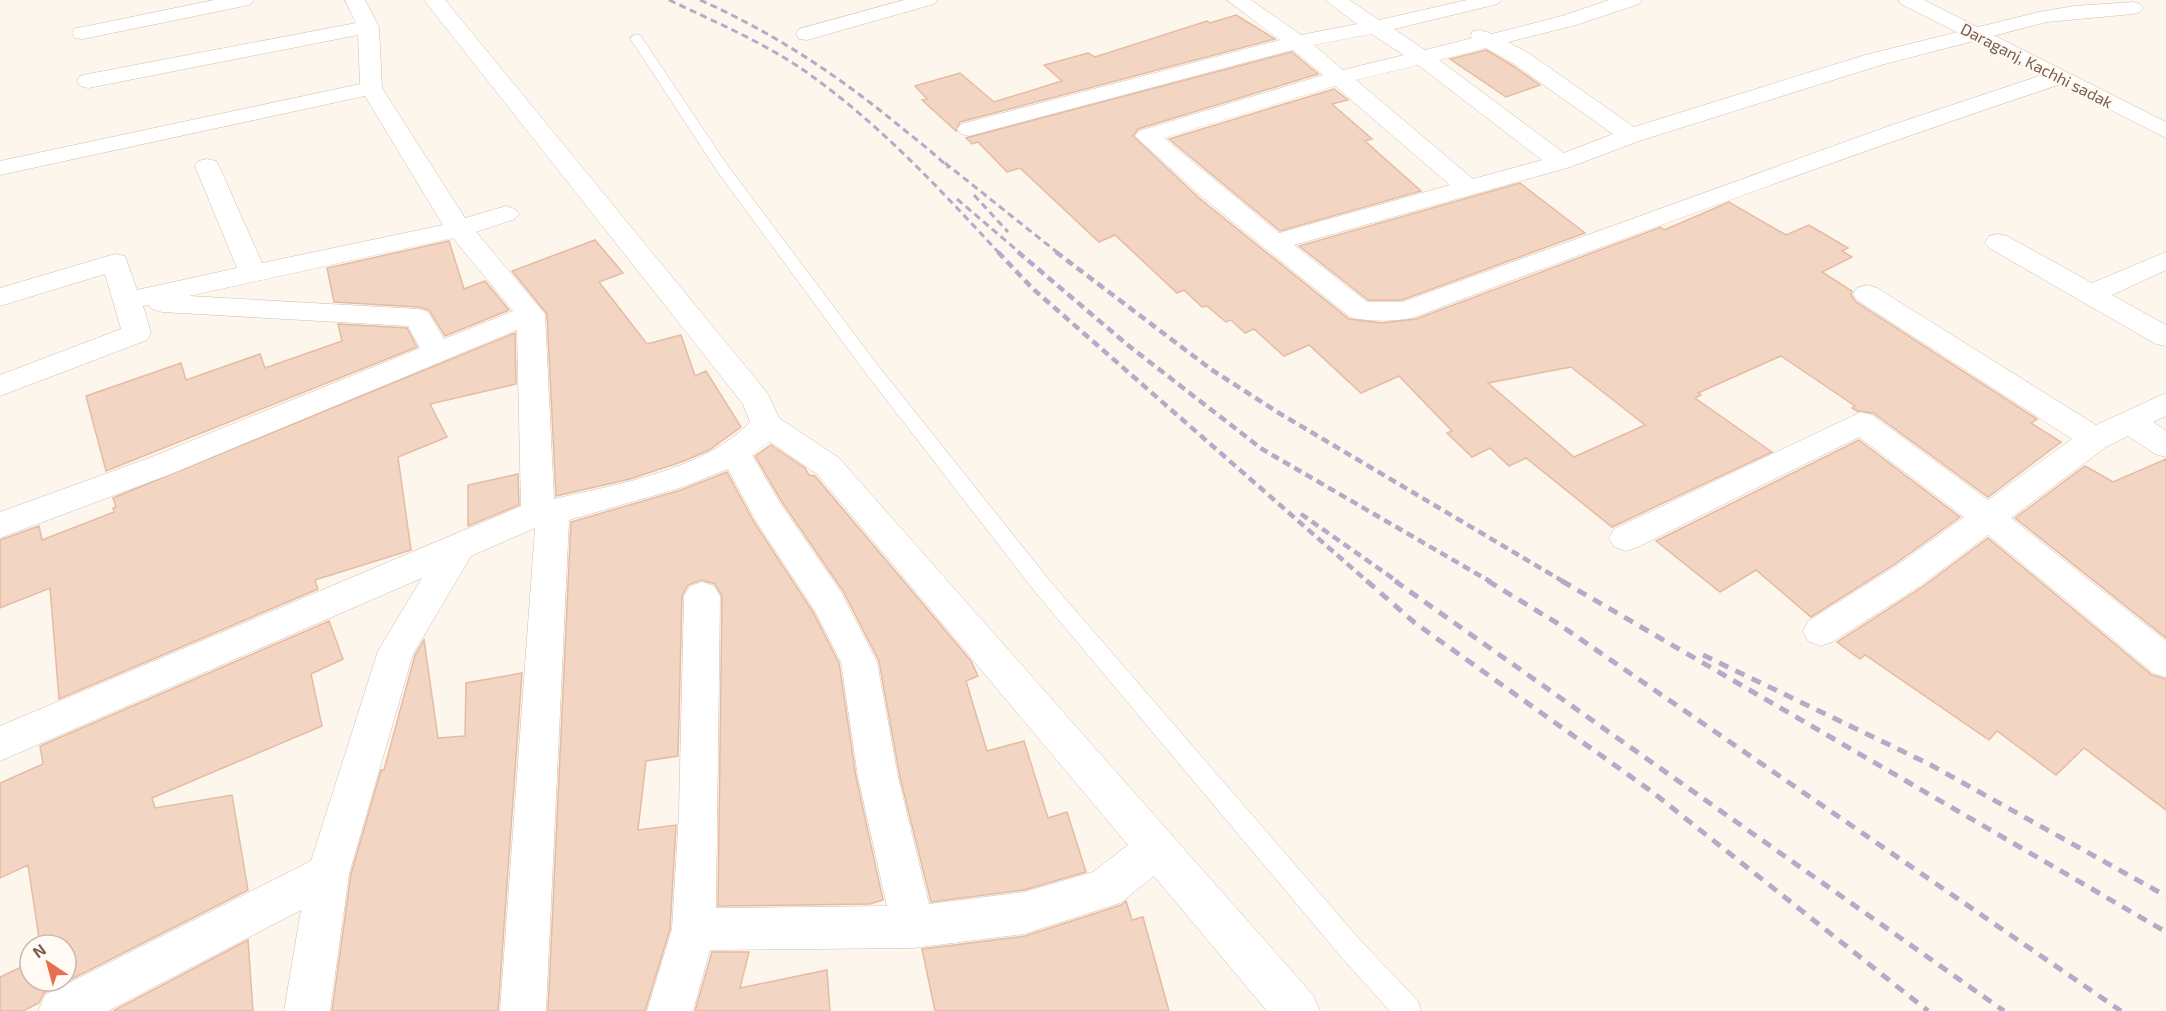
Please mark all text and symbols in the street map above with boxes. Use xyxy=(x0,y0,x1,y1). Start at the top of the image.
street label: Daraganj, Kachhi sadak xyxy=(1957,18,2116,112)
north arrow xyxy=(18,933,78,993)
text: N xyxy=(29,939,49,962)

